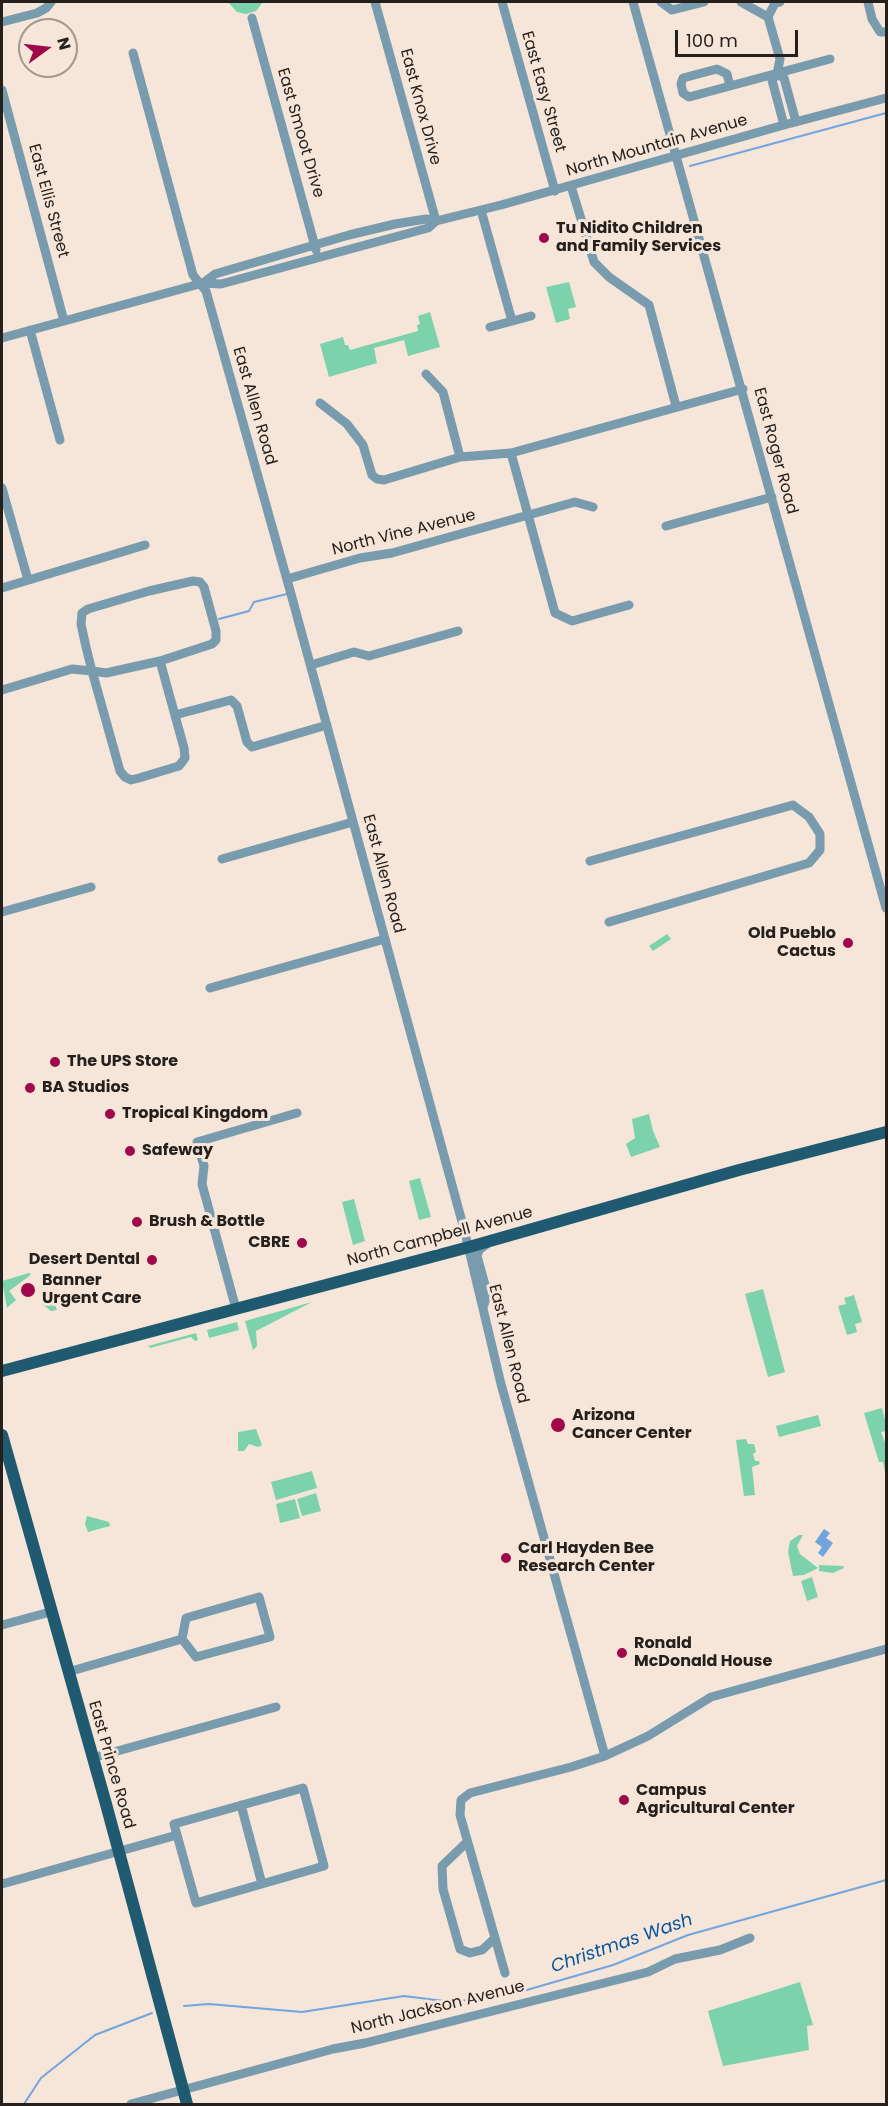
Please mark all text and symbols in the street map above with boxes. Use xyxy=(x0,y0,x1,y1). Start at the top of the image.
north arrow xyxy=(18,18,78,78)
scale bar xyxy=(678,18,801,56)
text: 100 m xyxy=(686,28,738,53)
street label: East Easy Street xyxy=(517,29,569,155)
text: N xyxy=(51,35,77,53)
street label: East Knox Drive xyxy=(395,47,445,167)
street label: East Smoot Drive xyxy=(272,66,328,200)
street label: North Mountain Avenue xyxy=(564,111,750,181)
street label: East Ellis Street xyxy=(24,142,72,260)
place label: Tu Nidito Children and Family Services xyxy=(556,219,721,257)
marker: Tu Nidito Children and Family Services xyxy=(537,231,551,245)
street label: East Allen Road xyxy=(228,345,280,467)
street label: East Roger Road xyxy=(749,386,801,516)
street label: North Vine Avenue xyxy=(330,506,478,560)
street label: East Allen Road xyxy=(358,813,408,935)
place label: Old Pueblo Cactus xyxy=(748,924,836,962)
marker: Old Pueblo Cactus xyxy=(841,936,855,950)
place label: The UPS Store xyxy=(67,1052,178,1072)
marker: The UPS Store xyxy=(48,1055,62,1069)
place label: BA Studios xyxy=(42,1078,130,1098)
marker: BA Studios xyxy=(23,1081,37,1095)
place label: Tropical Kingdom xyxy=(122,1104,268,1124)
marker: Tropical Kingdom xyxy=(103,1107,117,1121)
place label: Safeway xyxy=(142,1141,213,1161)
marker: Safeway xyxy=(123,1144,137,1158)
street label: North Campbell Avenue xyxy=(345,1203,535,1271)
place label: Brush & Bottle xyxy=(149,1212,265,1232)
marker: Brush & Bottle xyxy=(130,1215,144,1229)
place label: CBRE xyxy=(248,1233,290,1253)
marker: CBRE xyxy=(295,1236,309,1250)
place label: Desert Dental xyxy=(29,1250,140,1270)
marker: Desert Dental xyxy=(145,1253,159,1267)
place label: Banner Urgent Care xyxy=(42,1271,141,1309)
marker: Banner Urgent Care xyxy=(19,1281,37,1299)
street label: East Allen Road xyxy=(484,1282,532,1406)
place label: Arizona Cancer Center xyxy=(572,1406,692,1444)
marker: Arizona Cancer Center xyxy=(549,1416,567,1434)
place label: Carl Hayden Bee Research Center xyxy=(518,1539,655,1577)
marker: Carl Hayden Bee Research Center xyxy=(499,1551,513,1565)
place label: Ronald McDonald House xyxy=(634,1634,772,1672)
marker: Ronald McDonald House xyxy=(615,1646,629,1660)
street label: East Prince Road xyxy=(84,1699,138,1831)
place label: Campus Agricultural Center xyxy=(636,1781,795,1819)
marker: Campus Agricultural Center xyxy=(617,1793,631,1807)
water label: Christmas Wash xyxy=(548,1910,696,1978)
street label: North Jackson Avenue xyxy=(349,1977,527,2039)

